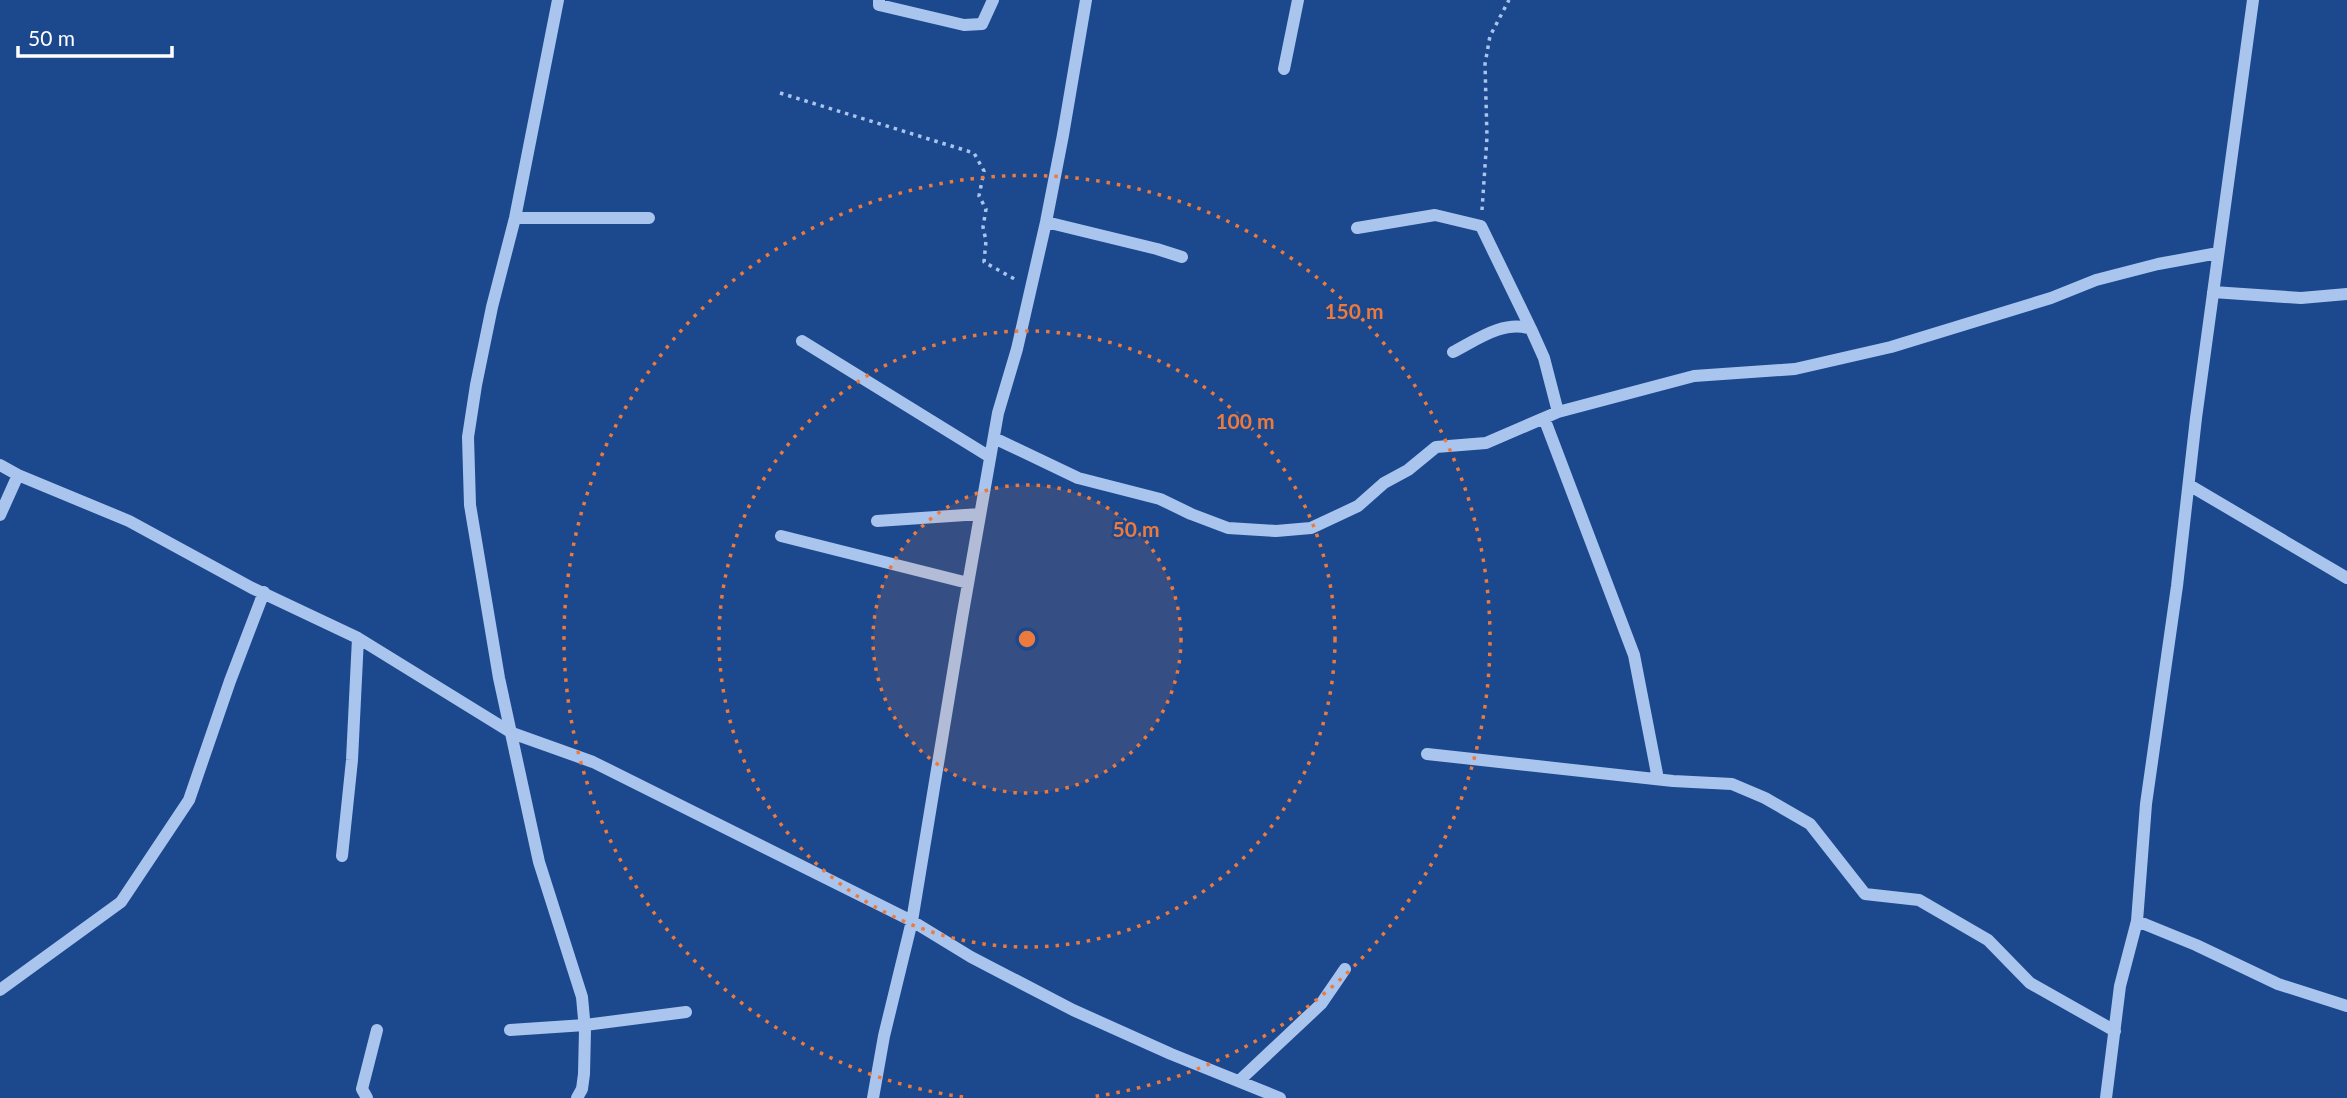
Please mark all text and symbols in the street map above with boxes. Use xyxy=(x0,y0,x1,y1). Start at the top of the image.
scale bar xyxy=(18,14,172,58)
text: 50 m xyxy=(28,25,75,50)
text: 150 m xyxy=(1324,298,1384,323)
text: 100 m xyxy=(1215,408,1275,433)
text: 50 m xyxy=(1112,516,1160,541)
centre of rings xyxy=(1015,627,1039,651)

